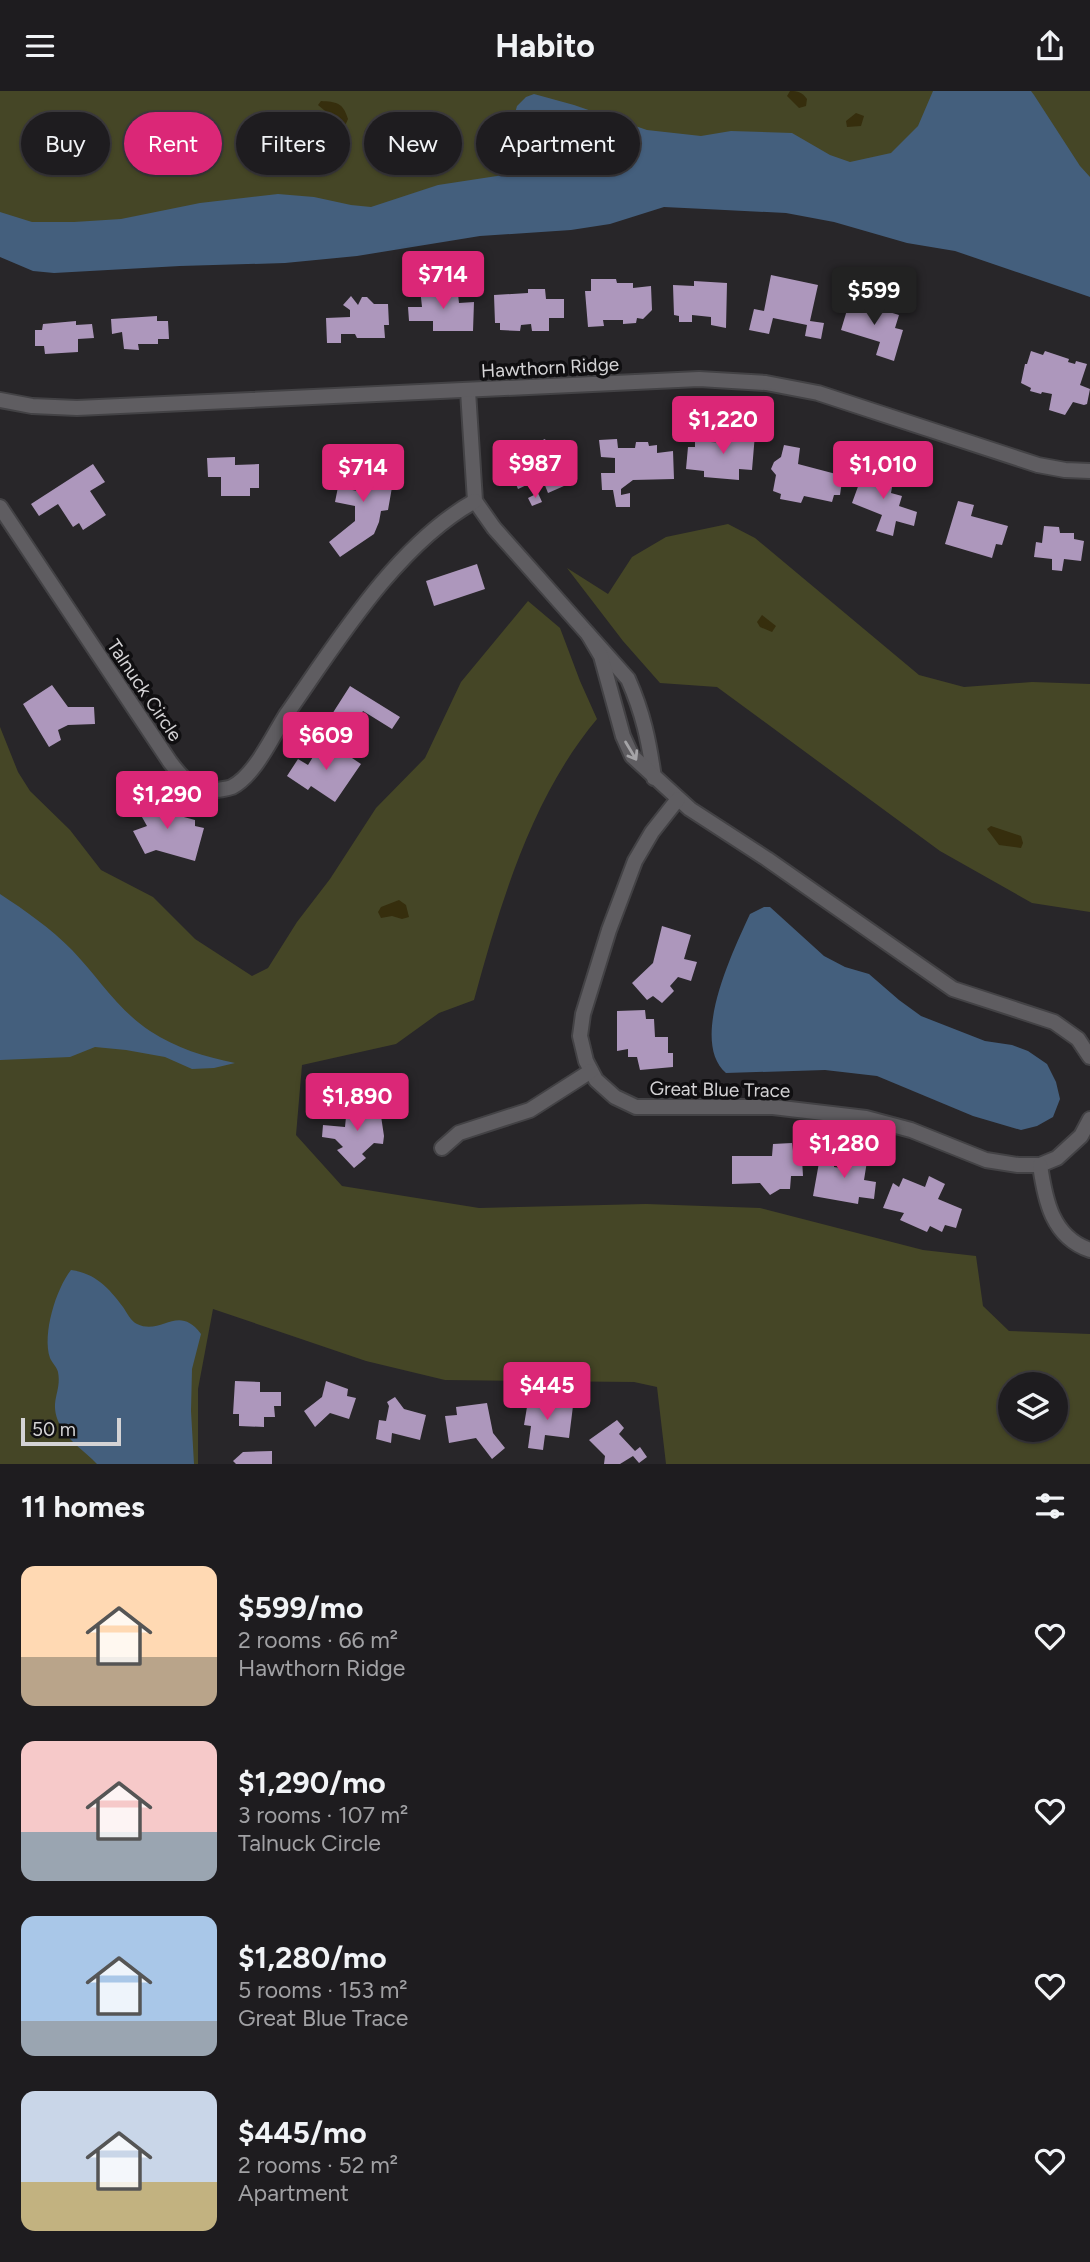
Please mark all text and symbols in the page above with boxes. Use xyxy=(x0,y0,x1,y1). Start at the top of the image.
icon: menu xyxy=(21,27,59,65)
text: Habito xyxy=(495,27,595,65)
icon: share xyxy=(1031,27,1069,65)
chip: Buy xyxy=(21,112,110,175)
chip: Rent xyxy=(124,112,222,175)
chip: Filters xyxy=(236,112,350,175)
chip: New xyxy=(364,112,462,175)
chip: Apartment xyxy=(476,112,640,175)
pin: $714 xyxy=(402,251,484,311)
text: $714 xyxy=(418,260,468,288)
pin: $599 xyxy=(833,267,915,327)
text: $599 xyxy=(848,276,900,304)
street label: Hawthorn Ridge xyxy=(480,352,620,383)
pin: $1,220 xyxy=(666,397,780,456)
text: $1,220 xyxy=(688,405,758,433)
pin: $987 xyxy=(494,441,576,500)
pin: $1,010 xyxy=(826,441,940,501)
pin: $714 xyxy=(322,445,404,504)
text: $987 xyxy=(509,449,561,477)
text: $1,010 xyxy=(849,450,917,478)
text: $714 xyxy=(338,453,388,481)
street label: Talnuck Circle xyxy=(102,635,187,746)
pin: $609 xyxy=(285,713,367,772)
text: $609 xyxy=(299,721,353,749)
one-way arrow xyxy=(624,740,638,760)
pin: $1,290 xyxy=(110,771,224,831)
text: $1,290 xyxy=(132,780,202,808)
pin: $1,890 xyxy=(300,1073,414,1133)
street label: Great Blue Trace xyxy=(649,1077,791,1102)
text: $1,890 xyxy=(322,1082,392,1110)
pin: $1,280 xyxy=(787,1121,901,1180)
text: $1,280 xyxy=(809,1129,879,1157)
pin: $445 xyxy=(506,1363,588,1422)
text: $445 xyxy=(519,1371,575,1399)
map controls xyxy=(998,1372,1068,1442)
button: layers xyxy=(998,1372,1068,1442)
scale bar xyxy=(21,1415,121,1447)
text: 50 m xyxy=(32,1418,76,1441)
icon: filters xyxy=(1031,1487,1069,1525)
text: 11 homes xyxy=(21,1488,145,1525)
text: $599/mo xyxy=(238,1589,363,1626)
icon: home xyxy=(77,1594,161,1678)
icon: heart xyxy=(1031,1617,1069,1655)
text: 2 rooms · 66 m² xyxy=(238,1626,398,1654)
text: Hawthorn Ridge xyxy=(238,1654,405,1682)
text: $1,290/mo xyxy=(238,1764,386,1801)
icon: home xyxy=(77,1769,161,1853)
icon: heart xyxy=(1031,1792,1069,1830)
text: 3 rooms · 107 m² xyxy=(238,1801,408,1829)
text: Talnuck Circle xyxy=(238,1829,381,1857)
text: $1,280/mo xyxy=(238,1939,387,1976)
icon: home xyxy=(77,1944,161,2028)
icon: heart xyxy=(1031,1967,1069,2005)
text: 5 rooms · 153 m² xyxy=(238,1976,408,2004)
text: Great Blue Trace xyxy=(238,2004,408,2032)
text: $445/mo xyxy=(238,2114,367,2151)
icon: home xyxy=(77,2119,161,2203)
icon: heart xyxy=(1031,2142,1069,2180)
text: 2 rooms · 52 m² xyxy=(238,2151,398,2179)
text: Apartment xyxy=(238,2179,349,2207)

